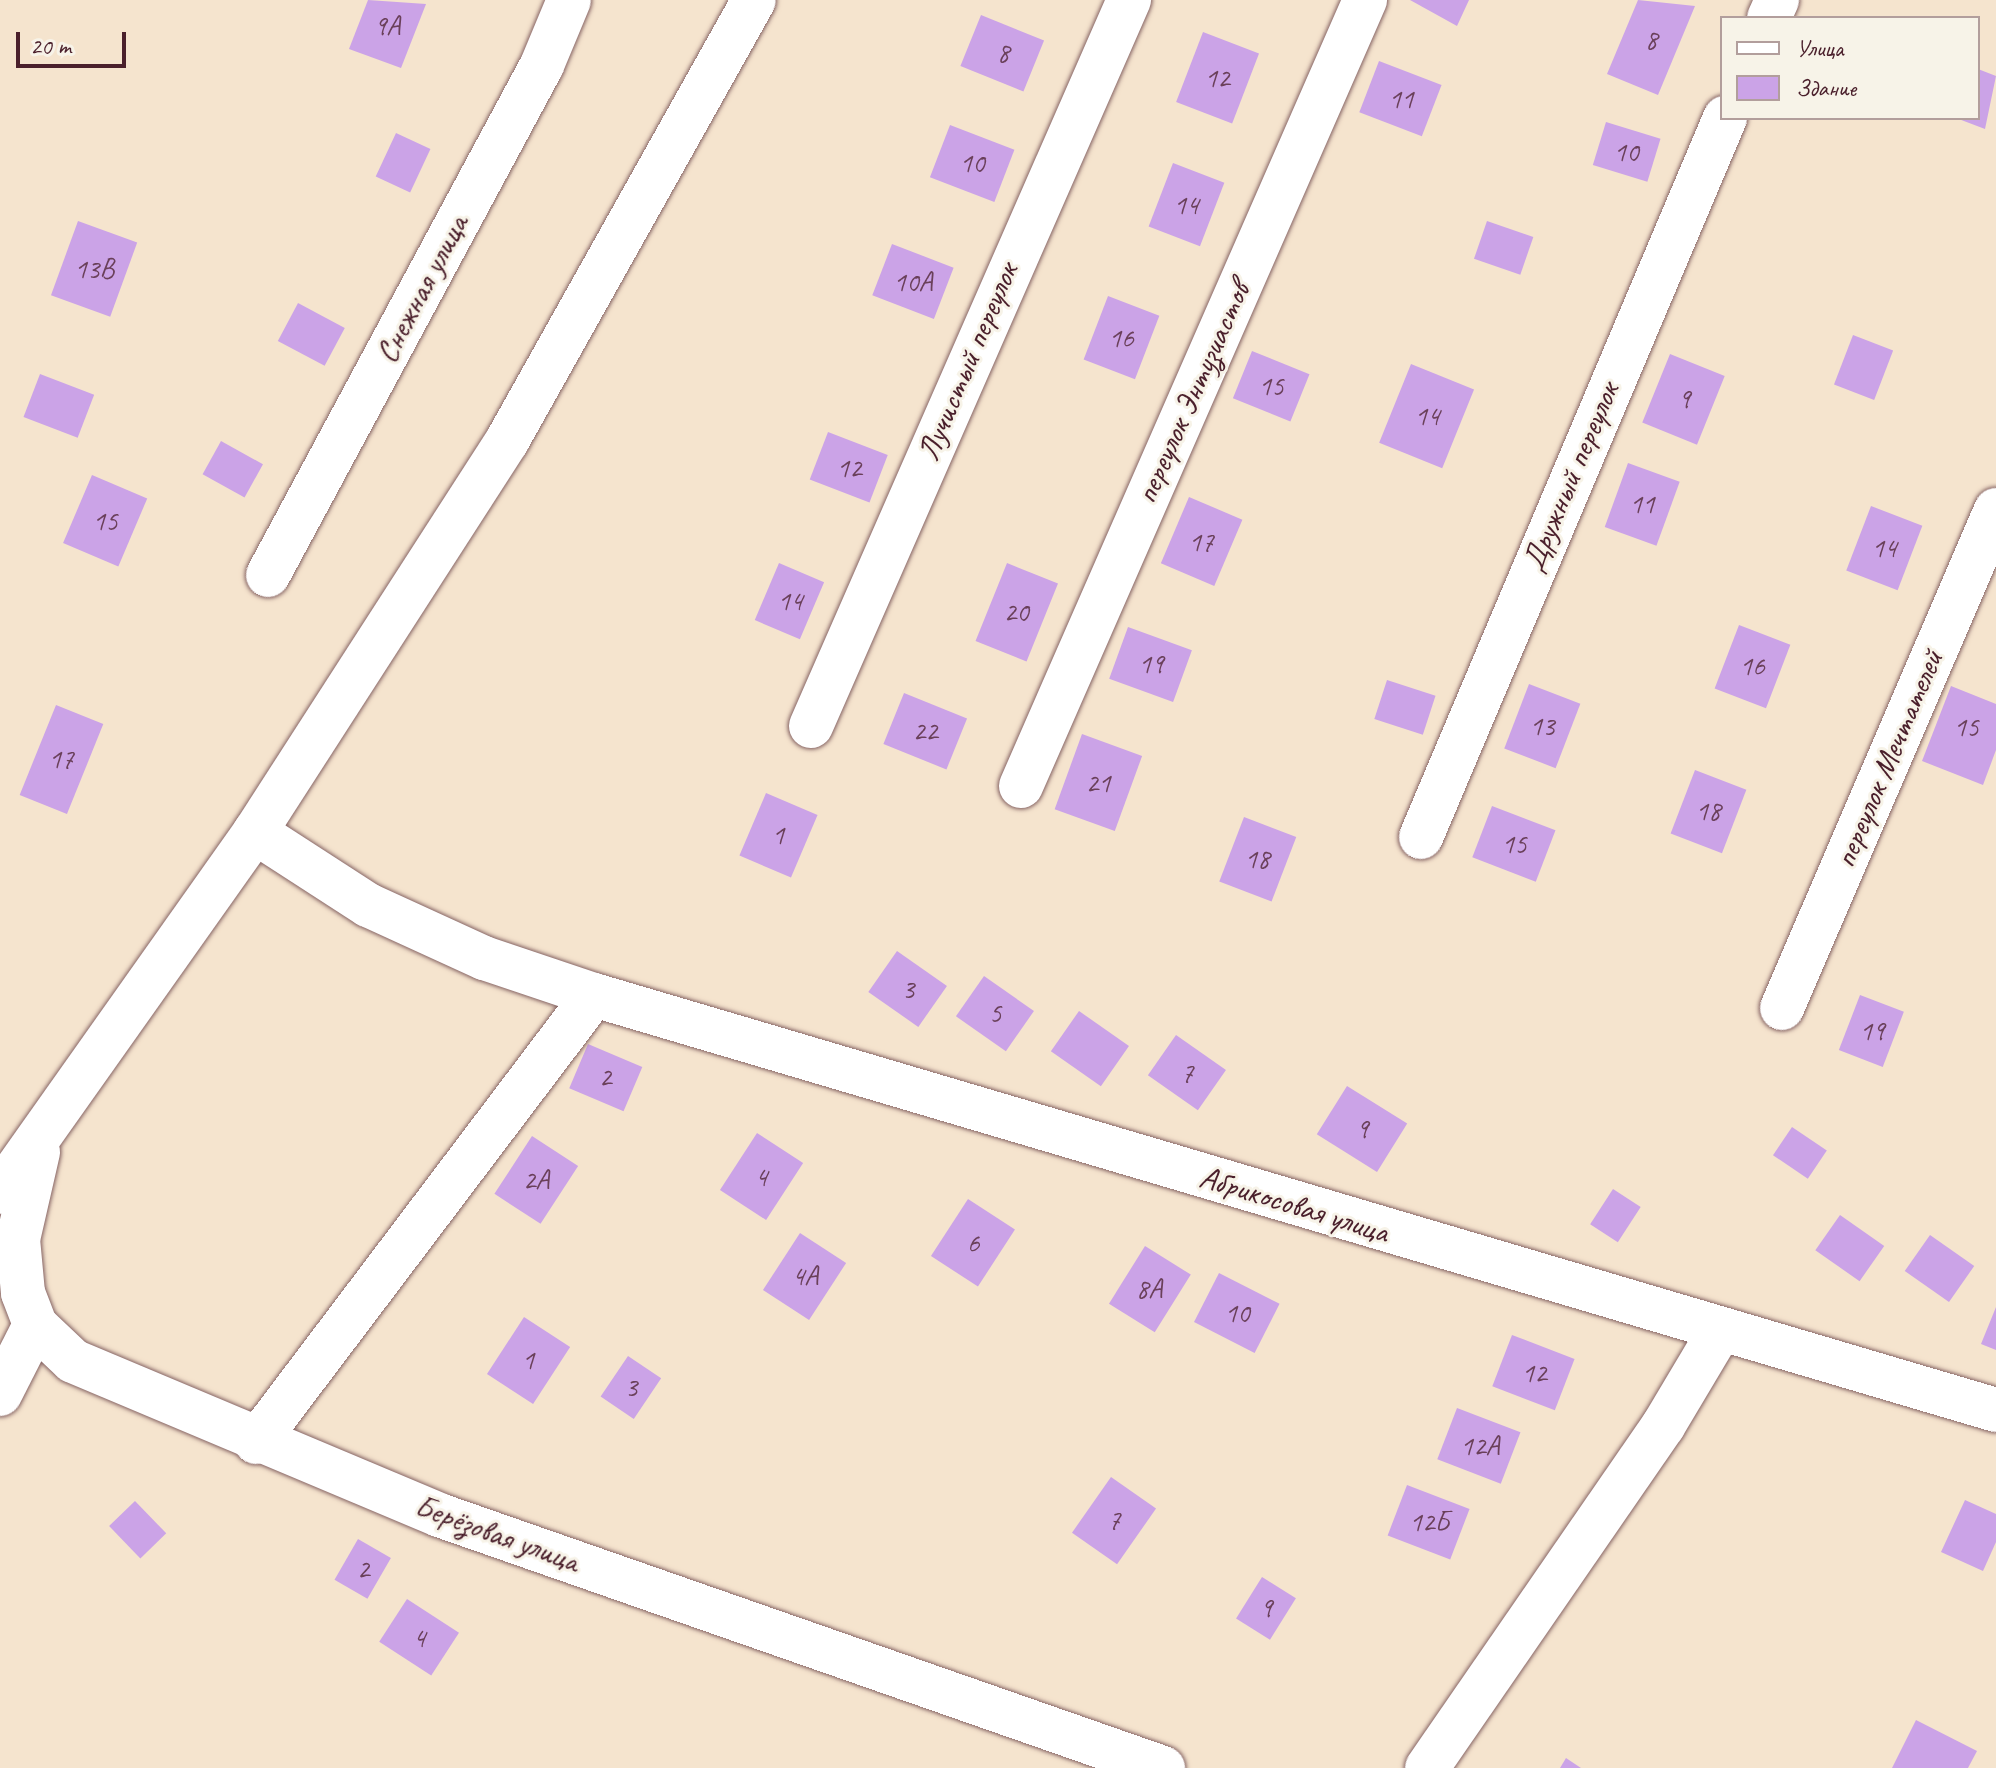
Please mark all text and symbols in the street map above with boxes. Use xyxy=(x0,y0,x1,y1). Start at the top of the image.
house number: 9А xyxy=(374,9,400,43)
scale bar xyxy=(20,16,130,66)
legend xyxy=(1720,16,1980,120)
house number: 8 xyxy=(1645,23,1657,57)
text: 20 m xyxy=(30,31,71,61)
text: Улица xyxy=(1796,33,1844,63)
house number: 8 xyxy=(997,36,1009,70)
house number: 12 xyxy=(1204,61,1230,95)
text: Здание xyxy=(1796,73,1856,103)
house number: 11 xyxy=(1388,82,1414,116)
house number: 10 xyxy=(1613,135,1639,169)
house number: 10 xyxy=(959,146,985,180)
house number: 14 xyxy=(1173,188,1199,222)
street label: Снежная улица xyxy=(367,209,477,369)
house number: 13В xyxy=(74,252,114,286)
street label: Лучистый переулок xyxy=(909,257,1027,467)
house number: 10А xyxy=(893,265,933,299)
street label: переулок Энтузиастов xyxy=(1126,274,1260,512)
house number: 16 xyxy=(1108,321,1134,355)
house number: 15 xyxy=(1258,369,1284,403)
street label: Дружный переулок xyxy=(1514,377,1628,577)
house number: 9 xyxy=(1678,382,1690,416)
house number: 14 xyxy=(1414,399,1440,433)
house number: 12 xyxy=(836,451,862,485)
house number: 11 xyxy=(1629,487,1655,521)
house number: 15 xyxy=(92,504,118,538)
house number: 17 xyxy=(1188,525,1214,559)
house number: 14 xyxy=(1871,531,1897,565)
house number: 14 xyxy=(777,584,803,618)
house number: 20 xyxy=(1003,595,1029,629)
street label: переулок Мечтателей xyxy=(1825,643,1953,875)
house number: 19 xyxy=(1138,647,1164,681)
house number: 16 xyxy=(1739,649,1765,683)
house number: 13 xyxy=(1529,709,1555,743)
house number: 15 xyxy=(1953,710,1979,744)
house number: 22 xyxy=(912,714,938,748)
house number: 17 xyxy=(48,742,74,776)
house number: 21 xyxy=(1085,766,1111,800)
house number: 18 xyxy=(1695,794,1721,828)
house number: 1 xyxy=(772,818,784,852)
house number: 15 xyxy=(1501,827,1527,861)
house number: 18 xyxy=(1244,842,1270,876)
house number: 3 xyxy=(902,972,914,1006)
house number: 5 xyxy=(989,996,1001,1030)
house number: 19 xyxy=(1859,1014,1885,1048)
house number: 7 xyxy=(1181,1056,1193,1090)
house number: 2 xyxy=(599,1060,611,1094)
house number: 9 xyxy=(1356,1112,1368,1146)
street label: Абрикосовая улица xyxy=(1194,1158,1394,1252)
house number: 4 xyxy=(755,1160,767,1194)
house number: 2А xyxy=(523,1163,549,1197)
house number: 6 xyxy=(967,1226,979,1260)
house number: 4А xyxy=(792,1259,818,1293)
house number: 8А xyxy=(1136,1272,1162,1306)
house number: 10 xyxy=(1224,1296,1250,1330)
house number: 1 xyxy=(522,1343,534,1377)
house number: 12 xyxy=(1521,1356,1547,1390)
house number: 3 xyxy=(625,1370,637,1404)
house number: 12А xyxy=(1460,1429,1500,1463)
street label: Берёзовая улица xyxy=(410,1487,584,1581)
house number: 7 xyxy=(1108,1503,1120,1537)
house number: 12Б xyxy=(1409,1505,1449,1539)
house number: 2 xyxy=(357,1552,369,1586)
house number: 9 xyxy=(1260,1591,1272,1625)
house number: 4 xyxy=(413,1621,425,1655)

